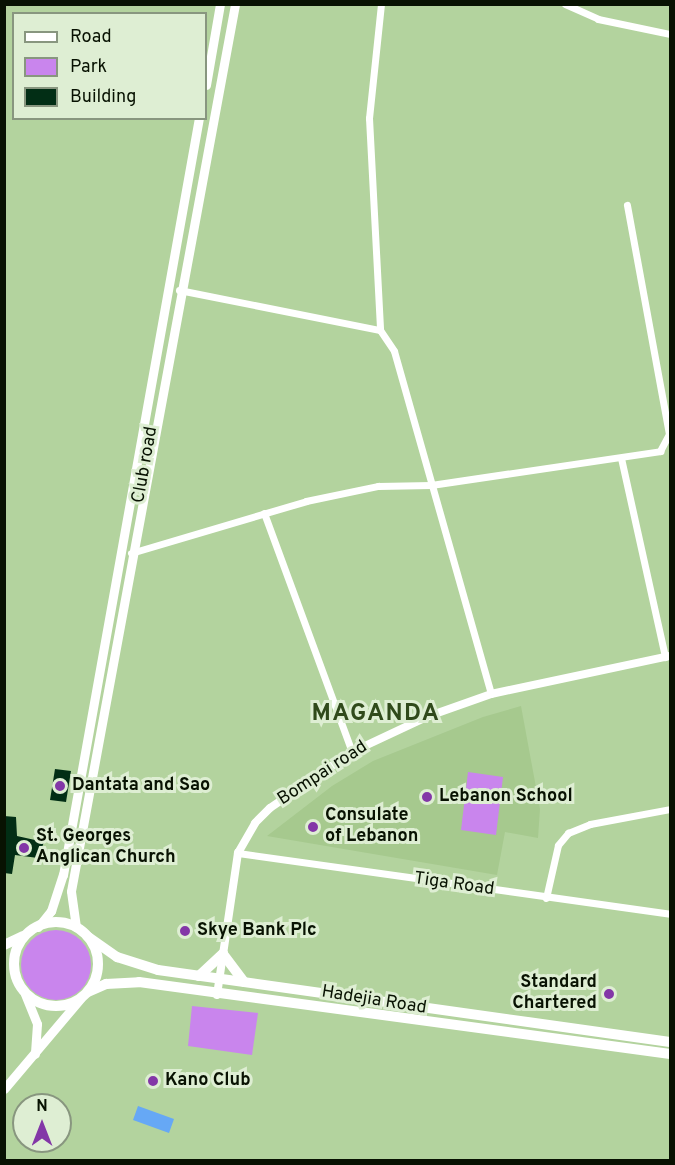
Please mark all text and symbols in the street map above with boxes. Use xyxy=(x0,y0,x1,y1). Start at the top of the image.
legend xyxy=(12,12,207,120)
text: Road xyxy=(70,26,112,49)
text: Park xyxy=(70,56,107,79)
text: Building xyxy=(70,86,136,109)
street label: Club road xyxy=(129,425,163,505)
district label: MAGANDA xyxy=(312,701,440,729)
street label: Bompai road xyxy=(274,737,372,811)
place label: Dantata and Sao xyxy=(72,775,210,797)
marker: Dantata and Sao xyxy=(53,779,67,793)
place label: Lebanon School xyxy=(439,786,573,808)
marker: Lebanon School xyxy=(420,790,434,804)
place label: Consulate of Lebanon xyxy=(325,806,418,848)
marker: Consulate of Lebanon xyxy=(306,820,320,834)
place label: St. Georges Anglican Church xyxy=(36,827,176,870)
marker: St. Georges Anglican Church xyxy=(17,841,31,855)
street label: Tiga Road xyxy=(413,869,495,901)
place label: Skye Bank Plc xyxy=(197,920,317,942)
marker: Skye Bank Plc xyxy=(178,924,192,938)
place label: Standard Chartered xyxy=(512,973,597,1016)
street label: Hadejia Road xyxy=(320,982,428,1020)
marker: Standard Chartered xyxy=(602,987,616,1001)
place label: Kano Club xyxy=(165,1070,251,1092)
marker: Kano Club xyxy=(146,1074,160,1088)
north arrow xyxy=(12,1093,72,1153)
text: N xyxy=(36,1097,48,1117)

